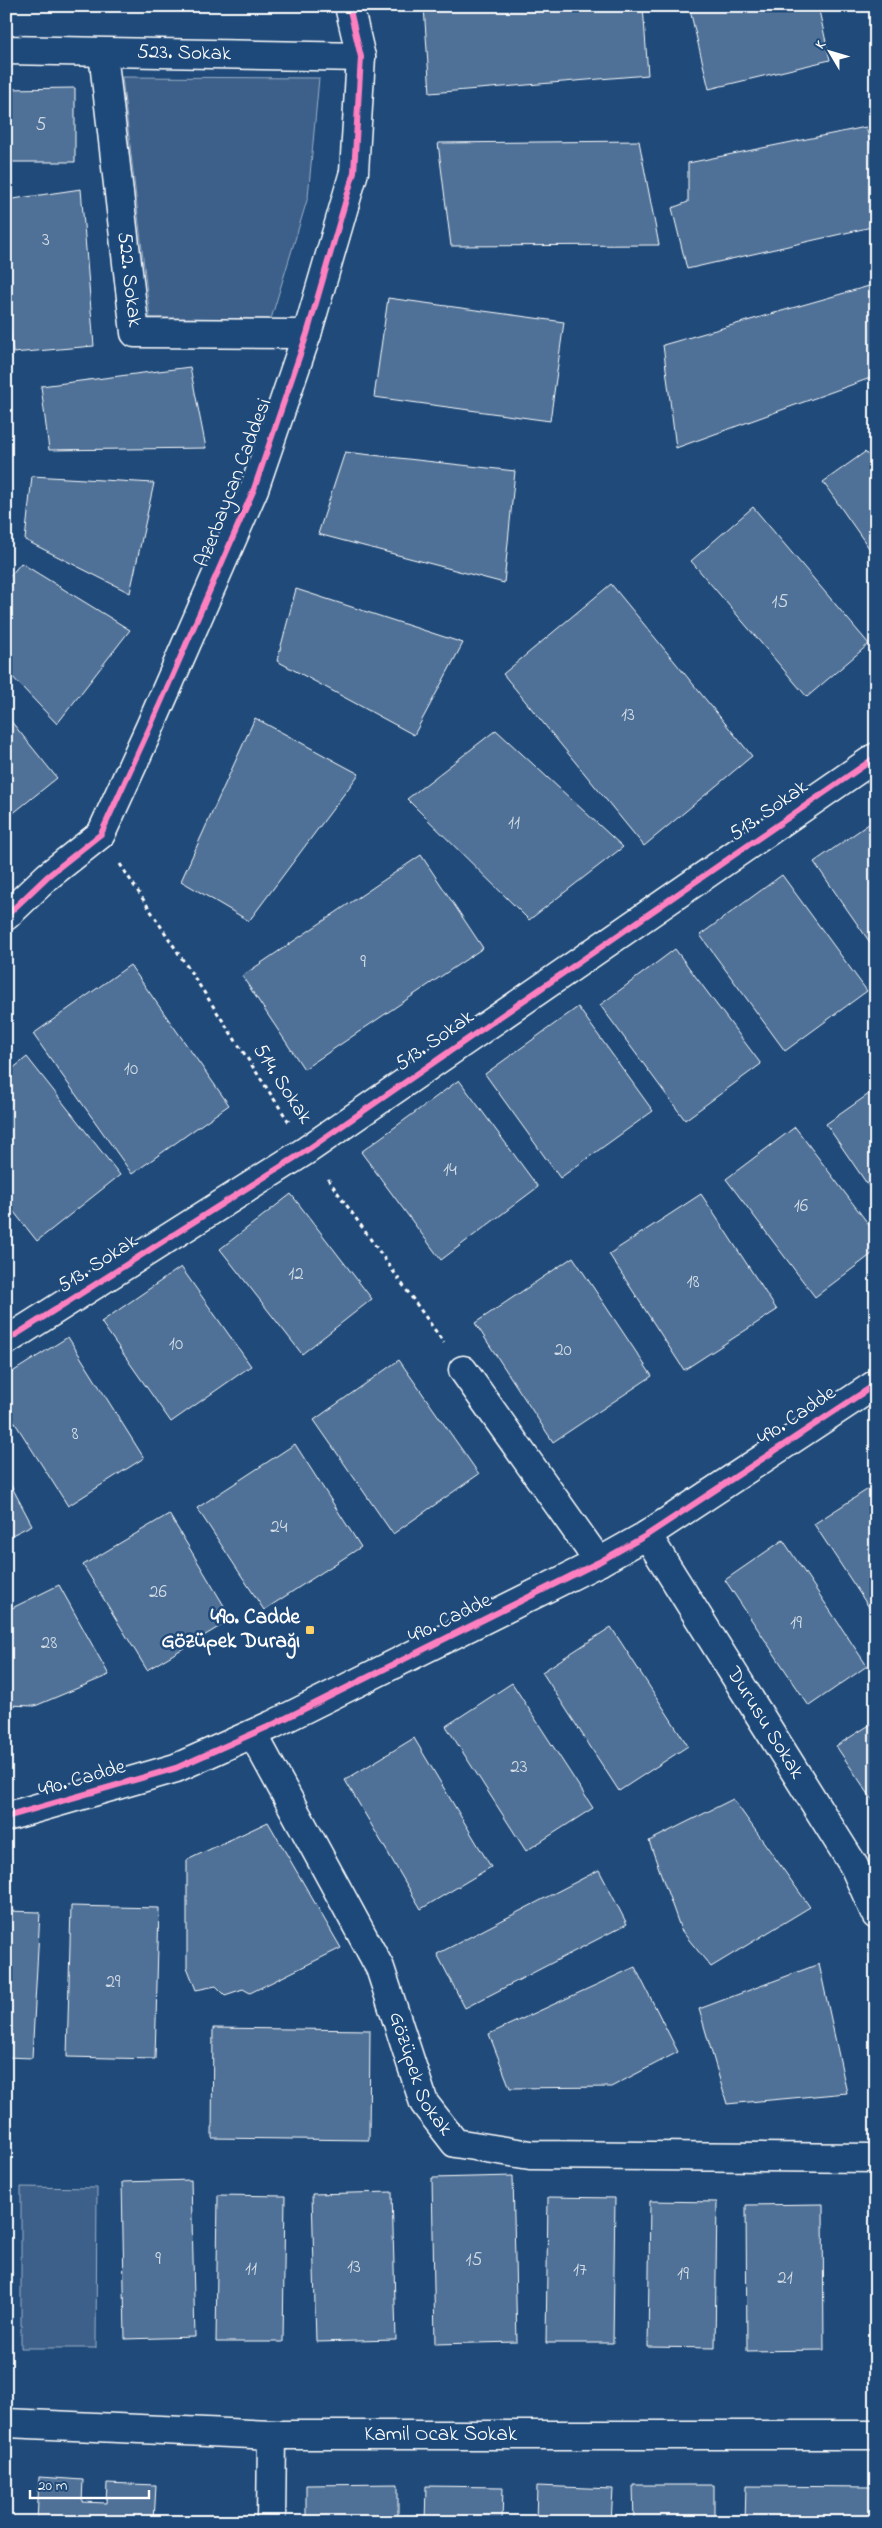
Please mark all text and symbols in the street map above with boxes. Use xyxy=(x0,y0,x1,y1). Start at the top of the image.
north arrow xyxy=(804,28,854,78)
text: K xyxy=(811,35,832,54)
street label: 523. Sokak xyxy=(137,38,232,69)
house number: 5 xyxy=(36,112,47,139)
house number: 3 xyxy=(42,227,50,254)
street label: 522. Sokak xyxy=(109,230,149,330)
street label: Azerbaycan Caddesi xyxy=(188,394,282,573)
house number: 15 xyxy=(772,589,789,616)
house number: 13 xyxy=(621,702,635,729)
street label: 513. Sokak xyxy=(723,772,815,849)
house number: 11 xyxy=(508,810,520,837)
house number: 9 xyxy=(360,949,366,976)
street label: 513. Sokak xyxy=(389,1002,481,1079)
street label: 514. Sokak xyxy=(245,1038,320,1131)
house number: 10 xyxy=(124,1056,138,1083)
house number: 14 xyxy=(443,1157,457,1184)
house number: 16 xyxy=(794,1193,808,1220)
street label: 513. Sokak xyxy=(52,1226,145,1301)
house number: 12 xyxy=(288,1261,304,1288)
house number: 18 xyxy=(686,1269,700,1296)
house number: 10 xyxy=(169,1331,183,1358)
house number: 20 xyxy=(554,1337,572,1364)
street label: 490. Cadde xyxy=(752,1378,843,1453)
house number: 8 xyxy=(71,1421,79,1448)
house number: 24 xyxy=(270,1514,288,1541)
house number: 26 xyxy=(149,1579,167,1606)
street label: 490. Cadde xyxy=(403,1586,497,1652)
place label: 490. Cadde Gözüpek Durağı xyxy=(161,1603,301,1659)
house number: 19 xyxy=(790,1610,802,1637)
marker: 490. Cadde Gözüpek Durağı xyxy=(304,1624,316,1636)
house number: 28 xyxy=(41,1630,57,1657)
street label: Durusu Sokak xyxy=(718,1660,812,1786)
street label: 490. Cadde xyxy=(35,1752,130,1806)
house number: 23 xyxy=(510,1754,528,1781)
house number: 29 xyxy=(105,1969,121,1996)
street label: Gözüpek Sokak xyxy=(380,2008,460,2143)
house number: 9 xyxy=(155,2246,161,2273)
house number: 15 xyxy=(466,2247,483,2274)
house number: 13 xyxy=(347,2254,361,2281)
house number: 11 xyxy=(245,2256,257,2283)
house number: 17 xyxy=(573,2257,587,2284)
house number: 19 xyxy=(677,2261,689,2288)
house number: 21 xyxy=(777,2265,793,2292)
street label: Kamil Ocak Sokak xyxy=(364,2420,518,2450)
scale bar xyxy=(30,2468,149,2500)
text: 20 m xyxy=(38,2475,68,2497)

